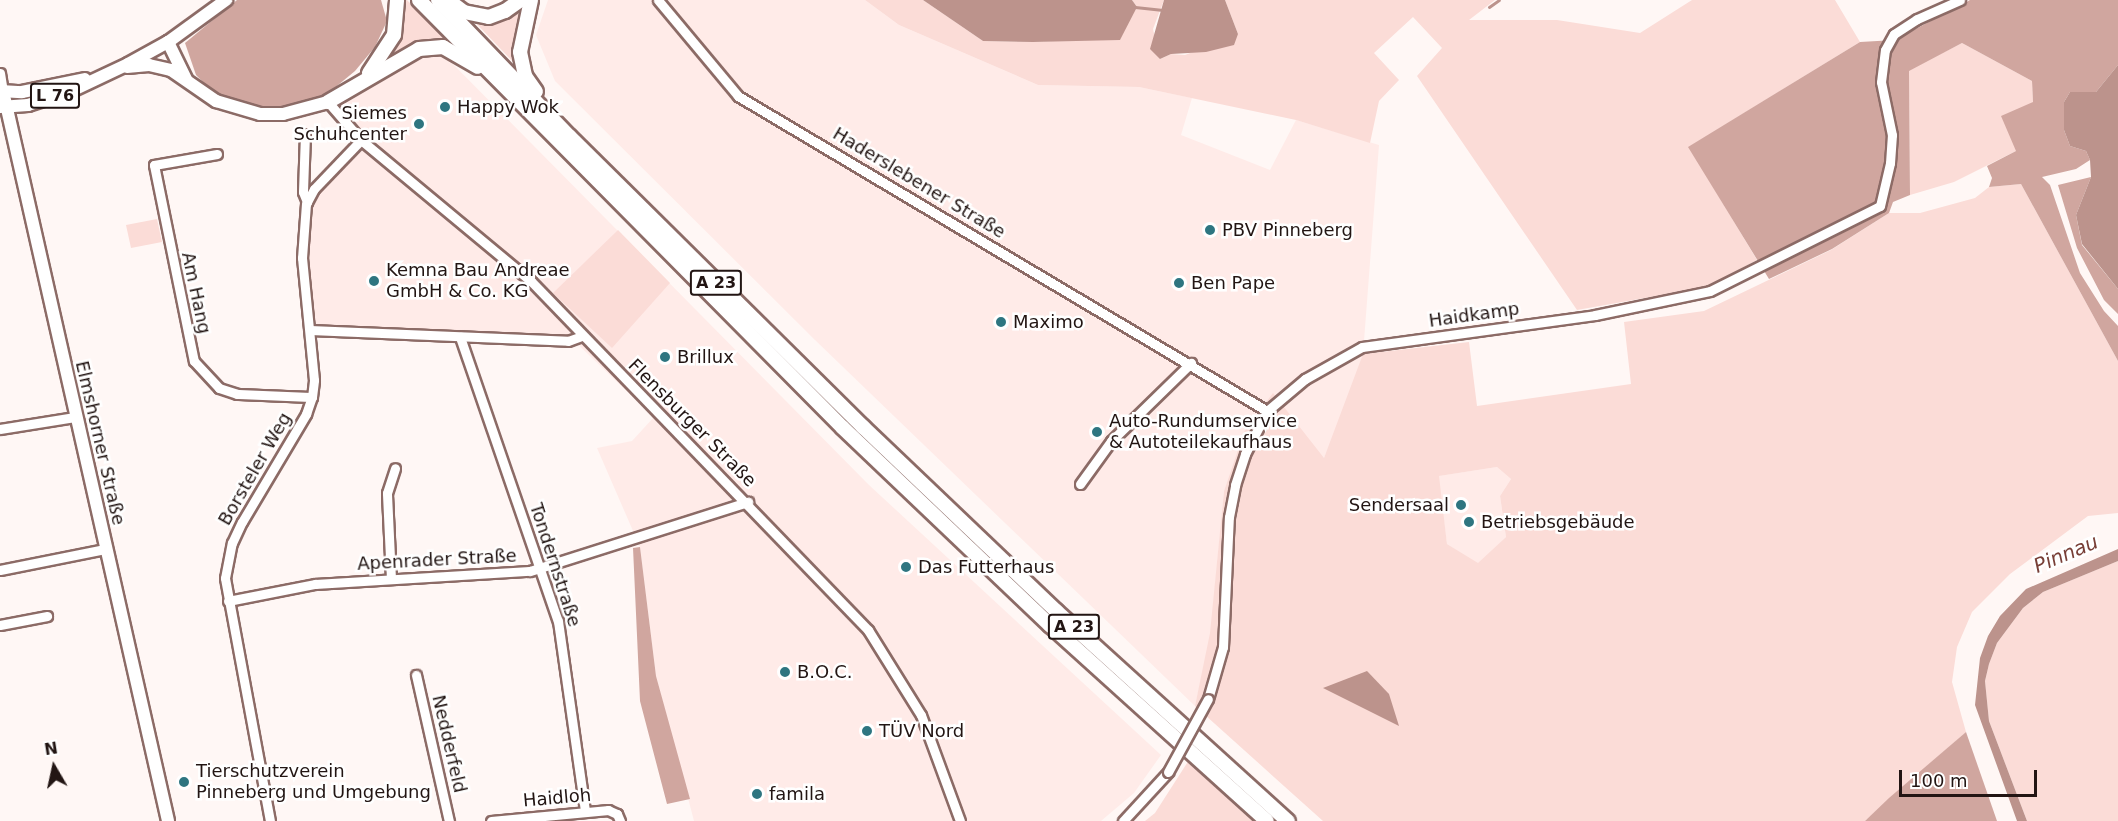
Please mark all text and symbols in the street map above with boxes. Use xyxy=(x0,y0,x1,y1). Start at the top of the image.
road number: L 76 xyxy=(29,83,80,109)
place label: Happy Wok xyxy=(457,96,559,118)
marker: Happy Wok xyxy=(438,100,452,114)
place label: Siemes Schuhcenter xyxy=(294,103,407,146)
marker: Siemes Schuhcenter xyxy=(412,117,426,131)
street label: Haderslebener Straße xyxy=(829,123,1009,243)
place label: PBV Pinneberg xyxy=(1222,219,1353,241)
marker: PBV Pinneberg xyxy=(1203,223,1217,237)
street label: Am Hang xyxy=(177,250,215,336)
place label: Kemna Bau Andreae GmbH & Co. KG xyxy=(386,260,570,302)
road number: A 23 xyxy=(689,270,743,296)
place label: Ben Pape xyxy=(1191,272,1275,294)
marker: Kemna Bau Andreae GmbH & Co. KG xyxy=(367,274,381,288)
marker: Ben Pape xyxy=(1172,276,1186,290)
street label: Haidkamp xyxy=(1427,298,1521,332)
place label: Maximo xyxy=(1013,311,1084,333)
marker: Maximo xyxy=(994,315,1008,329)
place label: Brillux xyxy=(677,346,734,368)
marker: Brillux xyxy=(658,350,672,364)
street label: Flensburger Straße xyxy=(624,355,760,491)
street label: Elmshorner Straße xyxy=(71,359,129,527)
street label: Borsteler Weg xyxy=(214,409,296,529)
place label: Auto-Rundumservice & Autoteilekaufhaus xyxy=(1109,411,1297,454)
marker: Auto-Rundumservice & Autoteilekaufhaus xyxy=(1090,425,1104,439)
place label: Sendersaal xyxy=(1349,494,1449,516)
marker: Sendersaal xyxy=(1454,498,1468,512)
street label: Tondernstraße xyxy=(525,500,585,630)
place label: Betriebsgebäude xyxy=(1481,511,1635,533)
marker: Betriebsgebäude xyxy=(1462,515,1476,529)
water label: Pinnau xyxy=(2030,530,2102,578)
street label: Apenrader Straße xyxy=(357,545,517,575)
place label: Das Futterhaus xyxy=(918,556,1054,578)
marker: Das Futterhaus xyxy=(899,560,913,574)
road number: A 23 xyxy=(1047,614,1101,640)
place label: B.O.C. xyxy=(797,661,853,683)
marker: B.O.C. xyxy=(778,665,792,679)
street label: Nedderfeld xyxy=(427,693,471,795)
place label: TÜV Nord xyxy=(879,720,964,742)
marker: TÜV Nord xyxy=(860,724,874,738)
north arrow xyxy=(24,737,84,797)
text: N xyxy=(43,738,59,759)
scale bar xyxy=(1902,758,2040,796)
place label: Tierschutzverein Pinneberg und Umgebung xyxy=(196,761,431,804)
text: 100 m xyxy=(1910,770,1968,791)
marker: Tierschutzverein Pinneberg und Umgebung xyxy=(177,775,191,789)
place label: famila xyxy=(769,783,825,805)
street label: Haidloh xyxy=(522,784,592,812)
marker: famila xyxy=(750,787,764,801)

